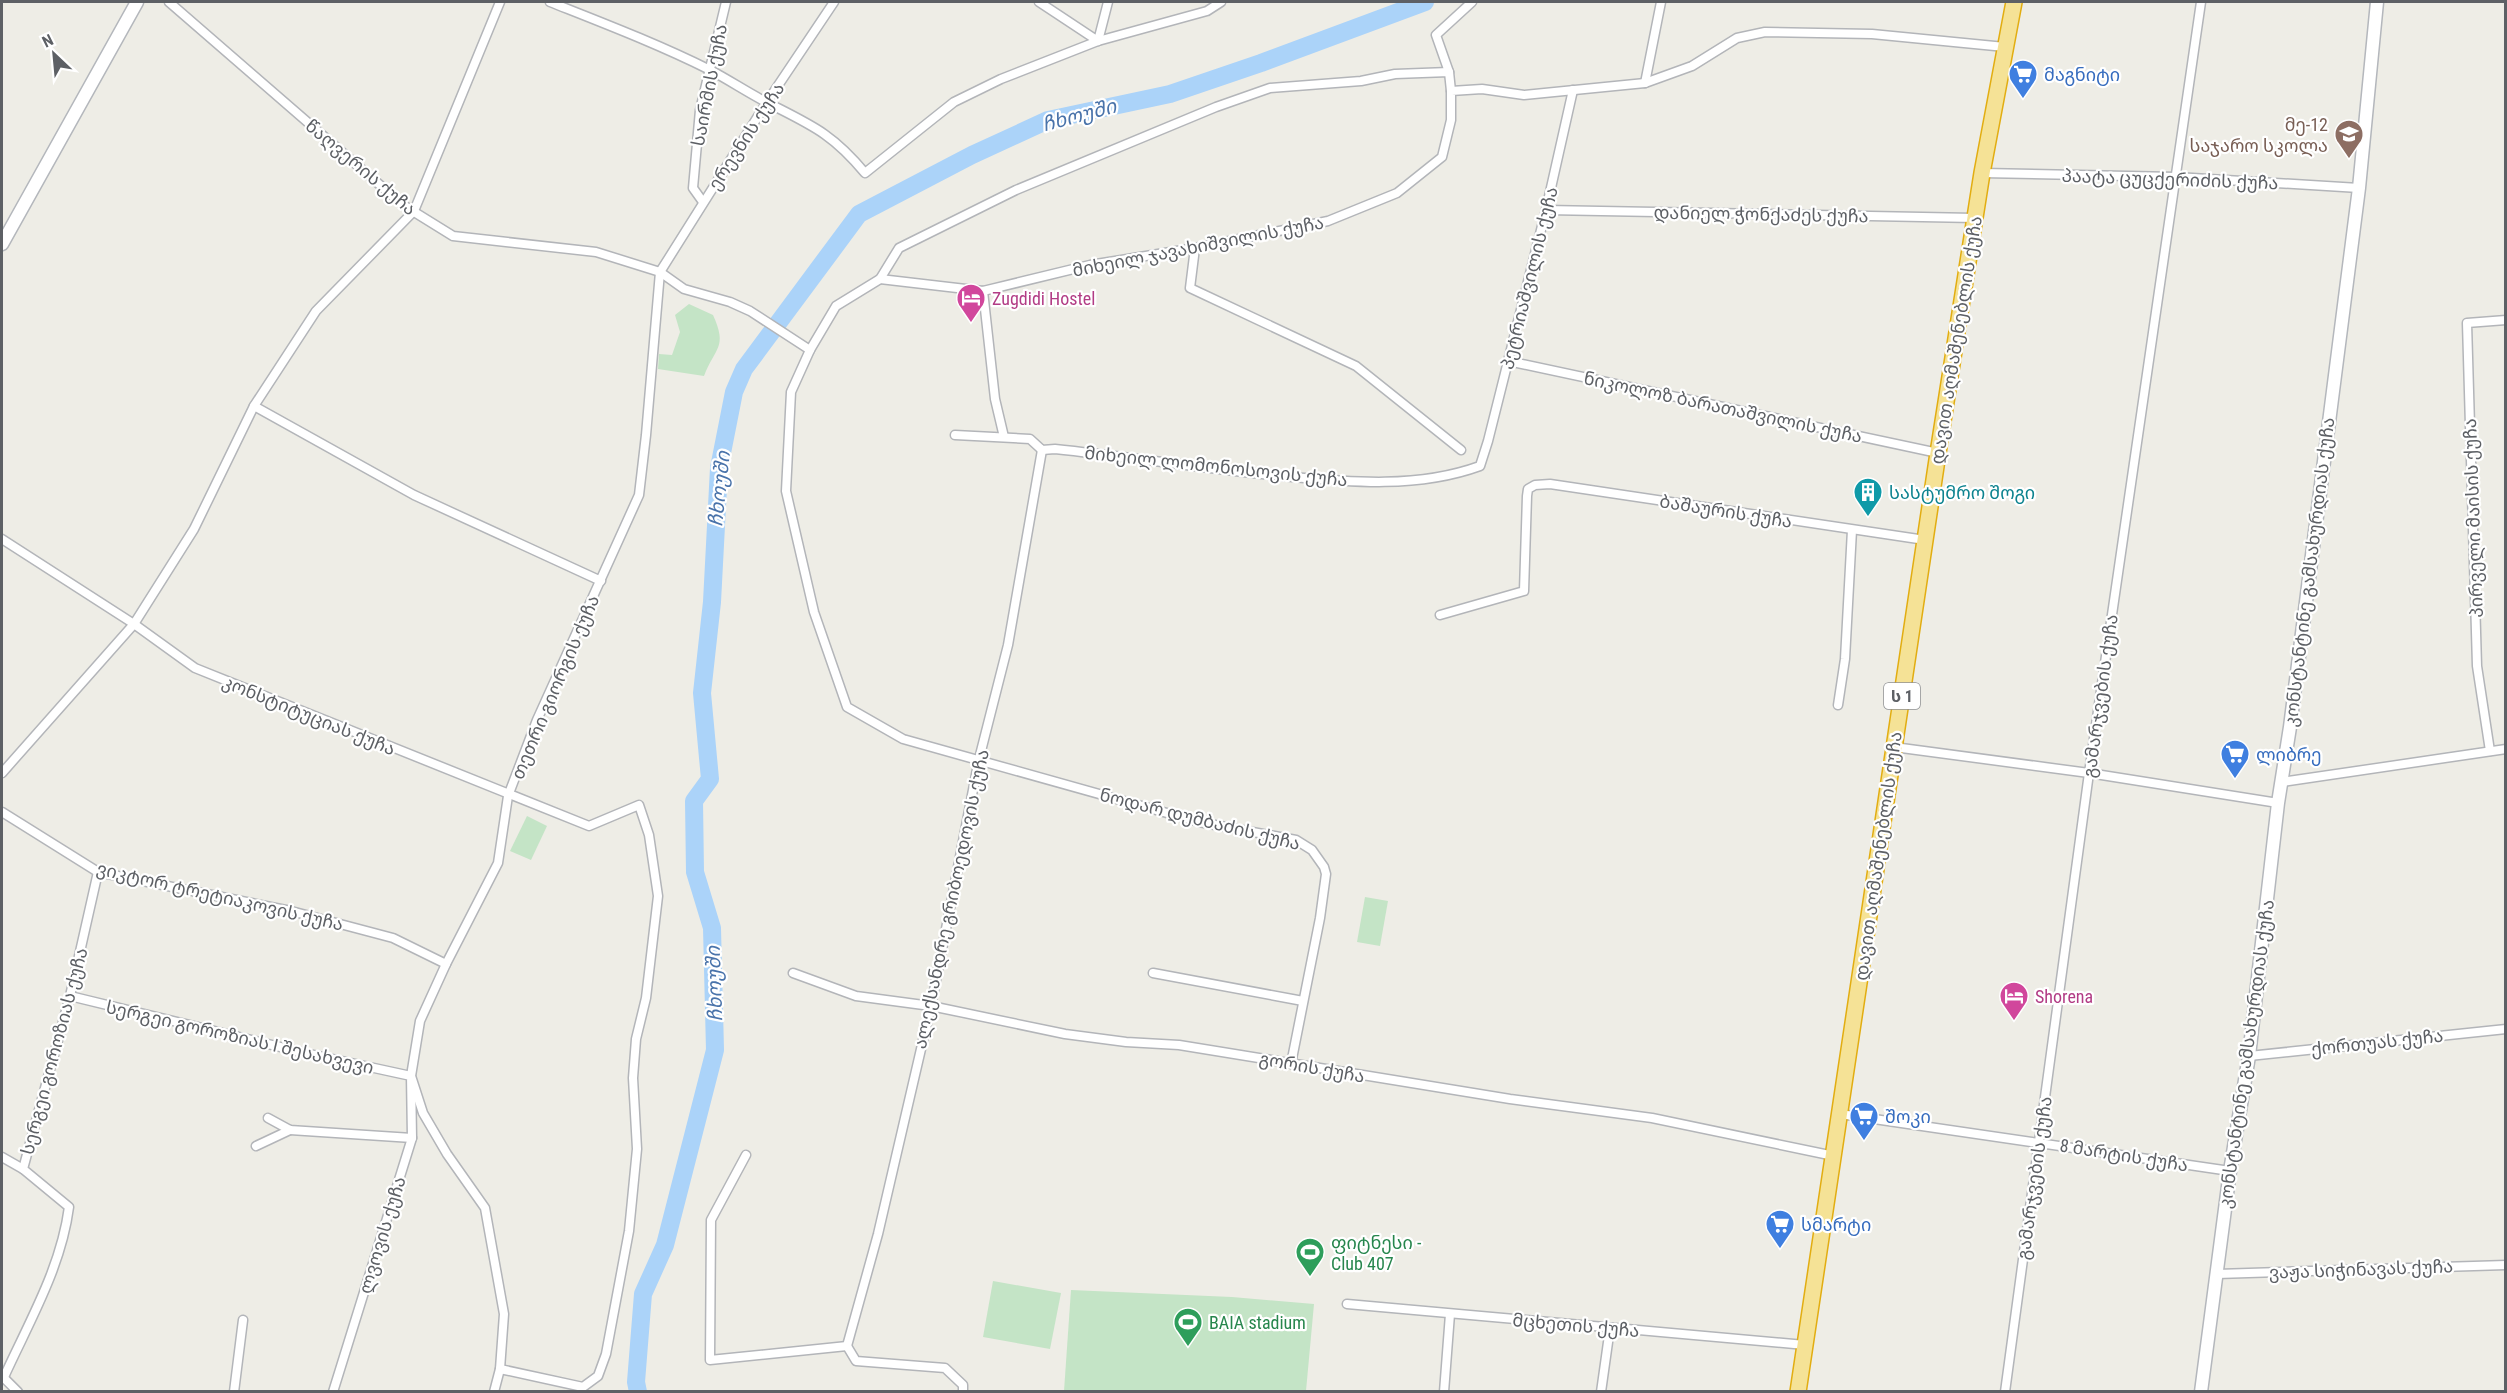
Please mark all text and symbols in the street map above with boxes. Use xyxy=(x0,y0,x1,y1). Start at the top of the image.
street label: საირმის ქუჩა xyxy=(687,22,732,148)
north arrow xyxy=(24,24,84,84)
text: N xyxy=(39,30,56,52)
supermarket icon: მაგნიტი xyxy=(2007,58,2039,100)
place label: მაგნიტი xyxy=(2044,64,2120,86)
street label: ერევნის ქუჩა xyxy=(703,78,789,194)
water label: ჩხოუში xyxy=(1039,93,1120,136)
place label: მე-12 საჯარო სკოლა xyxy=(2190,114,2328,157)
street label: წაღვერის ქუჩა xyxy=(301,115,421,220)
school or university icon: მე-12 საჯარო სკოლა xyxy=(2333,118,2365,160)
street label: პაატა ცუცქერიძის ქუჩა xyxy=(2061,165,2279,194)
street label: პეტრიაშვილის ქუჩა xyxy=(1496,185,1563,372)
street label: დანიელ ჭონქაძეს ქუჩა xyxy=(1653,202,1869,227)
street label: მიხეილ ჯავახიშვილის ქუჩა xyxy=(1071,211,1326,282)
street label: დავით აღმაშენებლის ქუჩა xyxy=(1926,214,1987,466)
hotel icon: Zugdidi Hostel xyxy=(955,282,987,324)
place label: Zugdidi Hostel xyxy=(992,288,1095,309)
street label: ნიკოლოზ ბარათაშვილის ქუჩა xyxy=(1582,367,1864,448)
street label: კონსტანტინე გამსახურდიას ქუჩა xyxy=(2280,416,2339,728)
street label: პირველი მაისის ქუჩა xyxy=(2459,418,2488,618)
street label: მიხეილ ლომონოსოვის ქუჩა xyxy=(1083,442,1348,491)
water label: ჩხოუში xyxy=(703,449,735,528)
building icon: სასტუმრო შოგი xyxy=(1852,476,1884,518)
place label: სასტუმრო შოგი xyxy=(1889,482,2035,504)
street label: ბაშაურის ქუჩა xyxy=(1658,490,1794,533)
street label: თეთრი გიორგის ქუჩა xyxy=(507,592,604,783)
street label: გამარჯვების ქუჩა xyxy=(2078,613,2123,779)
street label: კონსტიტუციას ქუჩა xyxy=(219,671,398,760)
road number: ს 1 xyxy=(1884,683,1920,709)
street label: დავით აღმაშენებლის ქუჩა xyxy=(1850,730,1907,982)
supermarket icon: ლიბრე xyxy=(2219,738,2251,780)
place label: ლიბრე xyxy=(2256,744,2322,766)
street label: ალექსანდრე გრიბოედოვის ქუჩა xyxy=(909,747,994,1051)
street label: ნოდარ დუმბაძის ქუჩა xyxy=(1097,784,1303,855)
street label: ვიკტორ ტრეტიაკოვის ქუჩა xyxy=(94,857,345,936)
street label: კონსტანტინე გამსახურდიას ქუჩა xyxy=(2214,898,2279,1210)
water label: ჩხოუში xyxy=(701,944,727,1022)
street label: სერგეი გოროზიას ქუჩა xyxy=(16,945,93,1157)
hotel icon: Shorena xyxy=(1998,980,2030,1022)
place label: Shorena xyxy=(2035,986,2093,1007)
street label: სერგეი გოროზიას I შესახვევი xyxy=(104,996,376,1079)
street label: ქორთუას ქუჩა xyxy=(2310,1025,2444,1060)
street label: გორის ქუჩა xyxy=(1257,1047,1366,1088)
street label: გამარჯვების ქუჩა xyxy=(2012,1095,2057,1261)
supermarket icon: შოკი xyxy=(1848,1100,1880,1142)
place label: შოკი xyxy=(1885,1106,1931,1128)
street label: 8 მარტის ქუჩა xyxy=(2058,1135,2190,1176)
street label: ლვოვის ქუჩა xyxy=(354,1174,411,1297)
supermarket icon: სმარტი xyxy=(1764,1208,1796,1250)
place label: სმარტი xyxy=(1801,1214,1871,1236)
place label: ფიტნესი - Club 407 xyxy=(1331,1232,1422,1274)
sports icon: ფიტნესი - Club 407 xyxy=(1294,1236,1326,1278)
street label: ვაჟა სიჭინავას ქუჩა xyxy=(2269,1255,2454,1284)
sports icon: BAIA stadium xyxy=(1172,1306,1204,1348)
street label: მცხეთის ქუჩა xyxy=(1512,1309,1640,1342)
place label: BAIA stadium xyxy=(1209,1312,1306,1333)

